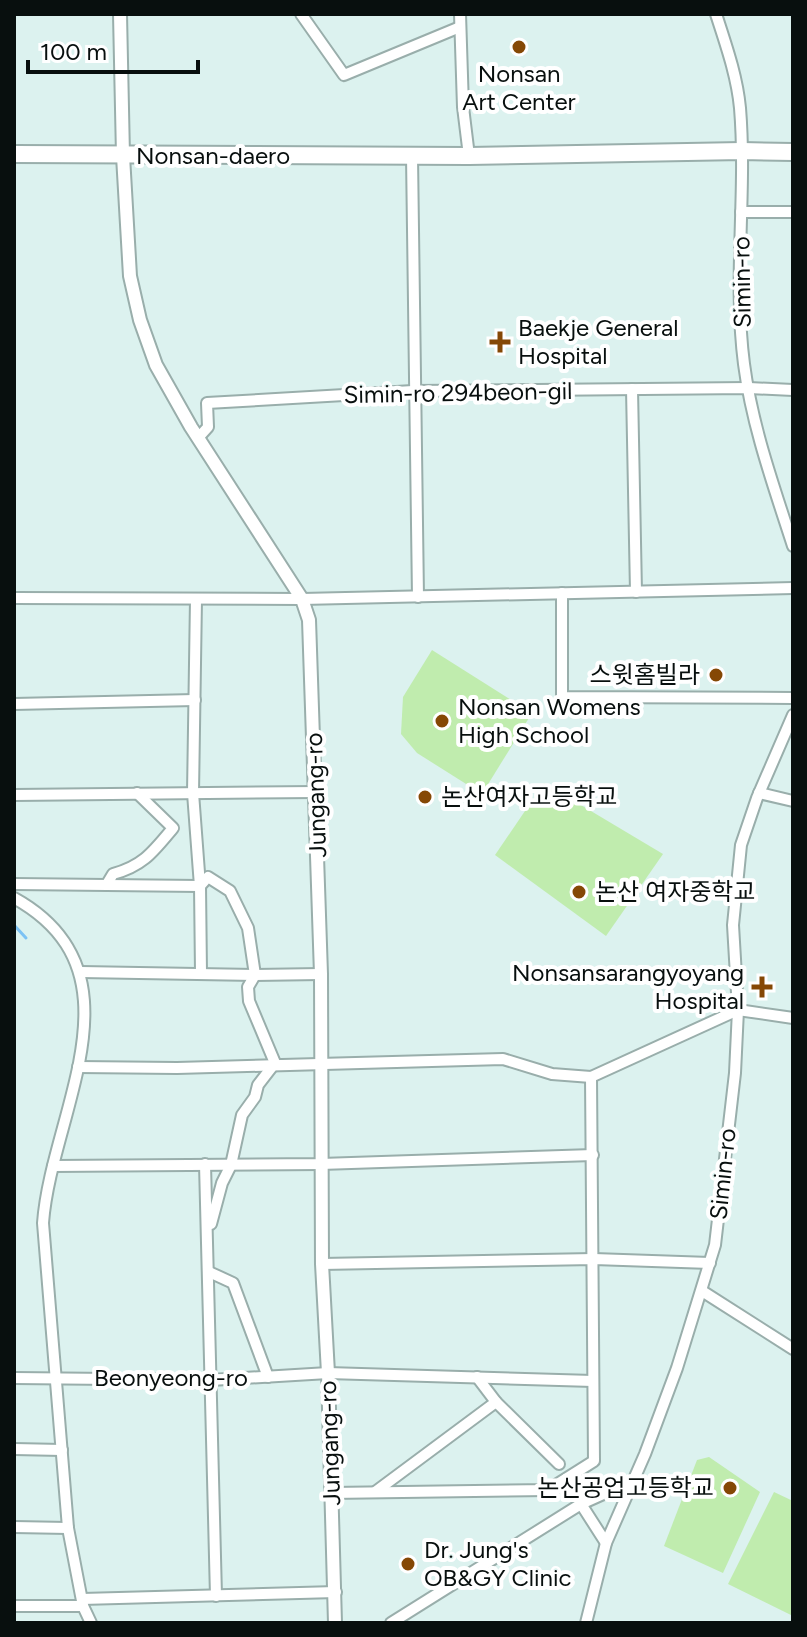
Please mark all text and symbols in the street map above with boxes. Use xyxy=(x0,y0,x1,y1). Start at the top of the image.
scale bar xyxy=(28,24,198,74)
text: 100 m xyxy=(40,37,107,66)
marker: Nonsan Art Center xyxy=(510,38,528,56)
place label: Nonsan Art Center xyxy=(462,59,576,116)
street label: Nonsan-daero xyxy=(136,141,290,170)
street label: Simin-ro xyxy=(726,236,757,328)
place label: Baekje General Hospital xyxy=(518,313,679,370)
marker: Baekje General Hospital xyxy=(489,331,511,353)
street label: Simin-ro 294beon-gil xyxy=(343,376,573,409)
place label: 스윗홈빌라 xyxy=(590,660,700,689)
marker: 스윗홈빌라 xyxy=(707,666,725,684)
place label: Nonsan Womens High School xyxy=(458,692,641,749)
marker: Nonsan Womens High School xyxy=(433,712,451,730)
street label: Jungang-ro xyxy=(299,732,332,858)
place label: 논산여자고등학교 xyxy=(441,782,618,811)
marker: 논산여자고등학교 xyxy=(416,788,434,806)
place label: 논산 여자중학교 xyxy=(595,877,756,906)
marker: 논산 여자중학교 xyxy=(570,883,588,901)
place label: Nonsansarangyoyang Hospital xyxy=(512,958,744,1015)
marker: Nonsansarangyoyang Hospital xyxy=(751,976,773,998)
street label: Simin-ro xyxy=(703,1127,742,1221)
street label: Beonyeong-ro xyxy=(94,1363,248,1392)
street label: Jungang-ro xyxy=(313,1380,346,1506)
place label: 논산공업고등학교 xyxy=(537,1473,714,1502)
marker: 논산공업고등학교 xyxy=(721,1479,739,1497)
place label: Dr. Jung's OB&GY Clinic xyxy=(424,1535,572,1592)
marker: Dr. Jung's OB&GY Clinic xyxy=(399,1555,417,1573)

